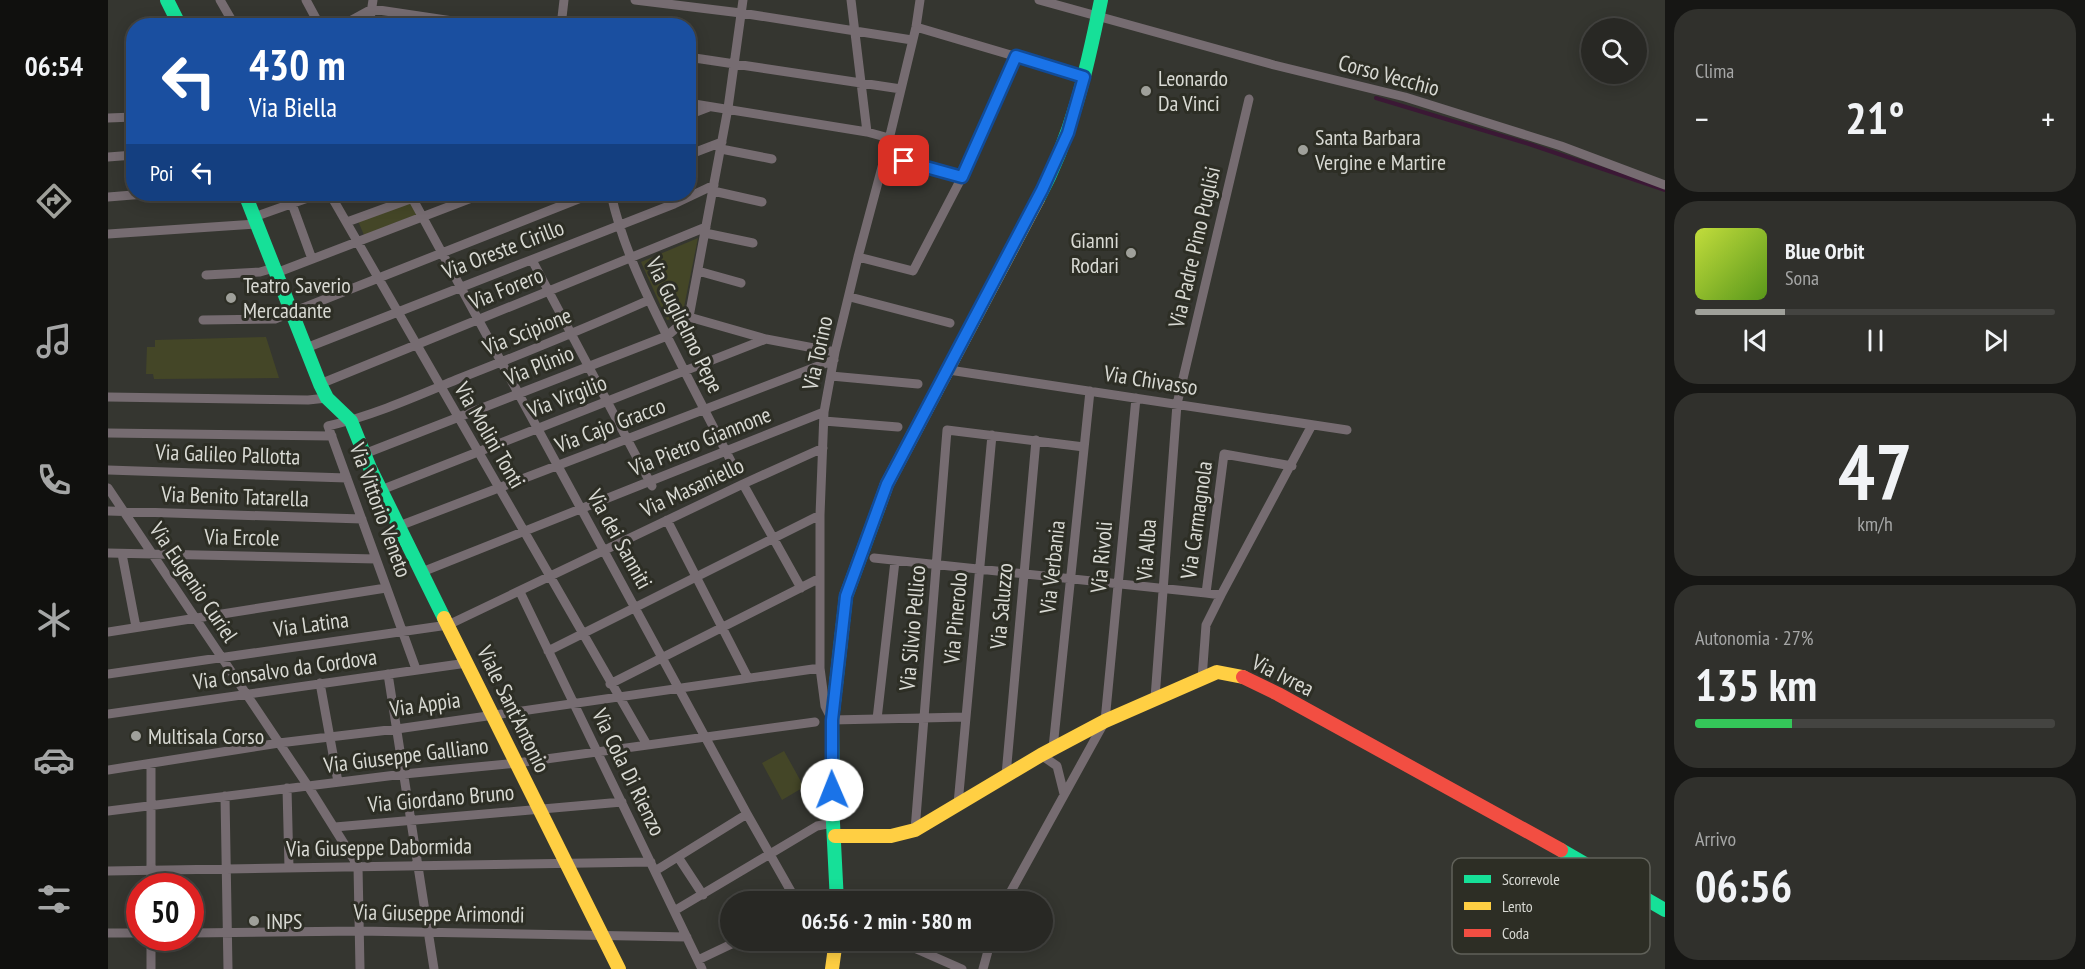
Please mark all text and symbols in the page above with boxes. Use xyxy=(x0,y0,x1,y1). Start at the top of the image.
map controls xyxy=(1581,18,1647,84)
button: search xyxy=(1581,18,1647,84)
text: 430 m xyxy=(249,37,346,92)
icon: left xyxy=(150,42,228,120)
street label: Corso Vecchio xyxy=(1335,48,1443,102)
text: 06:54 xyxy=(25,49,83,83)
text: Clima xyxy=(1695,58,1734,84)
place label: Leonardo Da Vinci xyxy=(1158,64,1228,117)
marker: Leonardo Da Vinci xyxy=(1139,84,1153,98)
text: 21° xyxy=(1845,88,1905,146)
text: Via Biella xyxy=(249,90,337,124)
text: − xyxy=(1695,97,1709,140)
text: + xyxy=(2041,97,2055,140)
place label: Santa Barbara Vergine e Martire xyxy=(1314,123,1446,176)
pin xyxy=(878,135,929,186)
marker: Santa Barbara Vergine e Martire xyxy=(1296,143,1310,157)
icon: arrive xyxy=(887,144,920,177)
icon: left xyxy=(186,156,219,189)
text: Poi xyxy=(150,159,174,187)
street label: Via Padre Pino Puglisi xyxy=(1162,164,1226,331)
icon: directions xyxy=(33,180,75,222)
street label: Via Oreste Cirillo xyxy=(437,213,568,285)
place label: Gianni Rodari xyxy=(1071,226,1119,279)
text: Blue Orbit xyxy=(1785,237,1864,265)
marker: Gianni Rodari xyxy=(1124,246,1138,260)
street label: Via Guglielmo Pepe xyxy=(640,251,730,398)
street label: Via Forero xyxy=(464,260,547,316)
text: Sona xyxy=(1785,265,1819,291)
place label: Teatro Saverio Mercadante xyxy=(243,271,351,324)
marker: Teatro Saverio Mercadante xyxy=(224,291,238,305)
street label: Via Scipione xyxy=(478,301,575,362)
street label: Via Torino xyxy=(795,313,838,394)
icon: music xyxy=(33,320,75,362)
icon: previous xyxy=(1739,324,1772,357)
icon: pause xyxy=(1859,324,1892,357)
icon: next xyxy=(1979,324,2012,357)
street label: Via Plinio xyxy=(499,338,578,392)
street label: Via Chivasso xyxy=(1101,359,1200,401)
street label: Via Virgilio xyxy=(523,368,611,424)
street label: Via Molini Tonti xyxy=(448,376,532,493)
street label: Via Cajo Gracco xyxy=(550,391,669,459)
street label: Via Pietro Giannone xyxy=(624,400,775,483)
text: 47 xyxy=(1838,421,1912,522)
street label: Via Galileo Pallotta xyxy=(154,437,301,471)
street label: Via Vittorio Veneto xyxy=(343,438,418,581)
street label: Via Masaniello xyxy=(635,451,748,524)
icon: phone xyxy=(33,459,75,501)
street label: Via Carmagnola xyxy=(1174,459,1218,582)
street label: Via Benito Tatarella xyxy=(160,479,309,513)
street label: Via dei Sanniti xyxy=(581,483,659,594)
text: km/h xyxy=(1857,511,1893,537)
street label: Via Eugenio Curiel xyxy=(143,516,245,648)
street label: Via Alba xyxy=(1130,518,1162,583)
street label: Via Verbania xyxy=(1033,519,1071,616)
street label: Via Rivoli xyxy=(1084,520,1118,595)
street label: Via Ercole xyxy=(203,522,280,552)
street label: Via Saluzzo xyxy=(983,562,1019,651)
street label: Via Silvio Pellico xyxy=(892,564,931,693)
street label: Via Pinerolo xyxy=(937,571,973,666)
icon: climate xyxy=(33,599,75,641)
street label: Via Latina xyxy=(271,605,350,643)
text: Autonomia · 27% xyxy=(1695,625,1813,651)
street label: Viale Sant'Antonio xyxy=(471,640,557,777)
street label: Via Consalvo da Cordova xyxy=(190,642,379,696)
street label: Via Ivrea xyxy=(1246,647,1319,702)
text: 135 km xyxy=(1695,655,1817,713)
street label: Via Appia xyxy=(387,685,462,723)
street label: Via Cola Di Rienzo xyxy=(586,703,672,840)
place label: Multisala Corso xyxy=(148,722,264,750)
marker: Multisala Corso xyxy=(129,729,143,743)
street label: Via Giuseppe Galliano xyxy=(321,731,490,779)
icon: car xyxy=(33,739,75,781)
position arrow xyxy=(800,758,864,822)
street label: Via Giordano Bruno xyxy=(366,778,515,818)
text: Arrivo xyxy=(1695,826,1736,852)
street label: Via Giuseppe Dabormida xyxy=(285,831,472,863)
text: 06:56 xyxy=(1695,856,1792,914)
legend xyxy=(1452,858,1650,954)
text: Scorrevole xyxy=(1502,869,1560,889)
speed limit sign: 50 xyxy=(126,873,204,951)
icon: filters xyxy=(33,878,75,920)
text: Lento xyxy=(1502,896,1533,916)
street label: Via Giuseppe Arimondi xyxy=(352,897,525,928)
place label: INPS xyxy=(266,907,302,935)
text: 06:56 · 2 min · 580 m xyxy=(801,907,972,935)
marker: INPS xyxy=(247,914,261,928)
text: Coda xyxy=(1502,923,1529,943)

